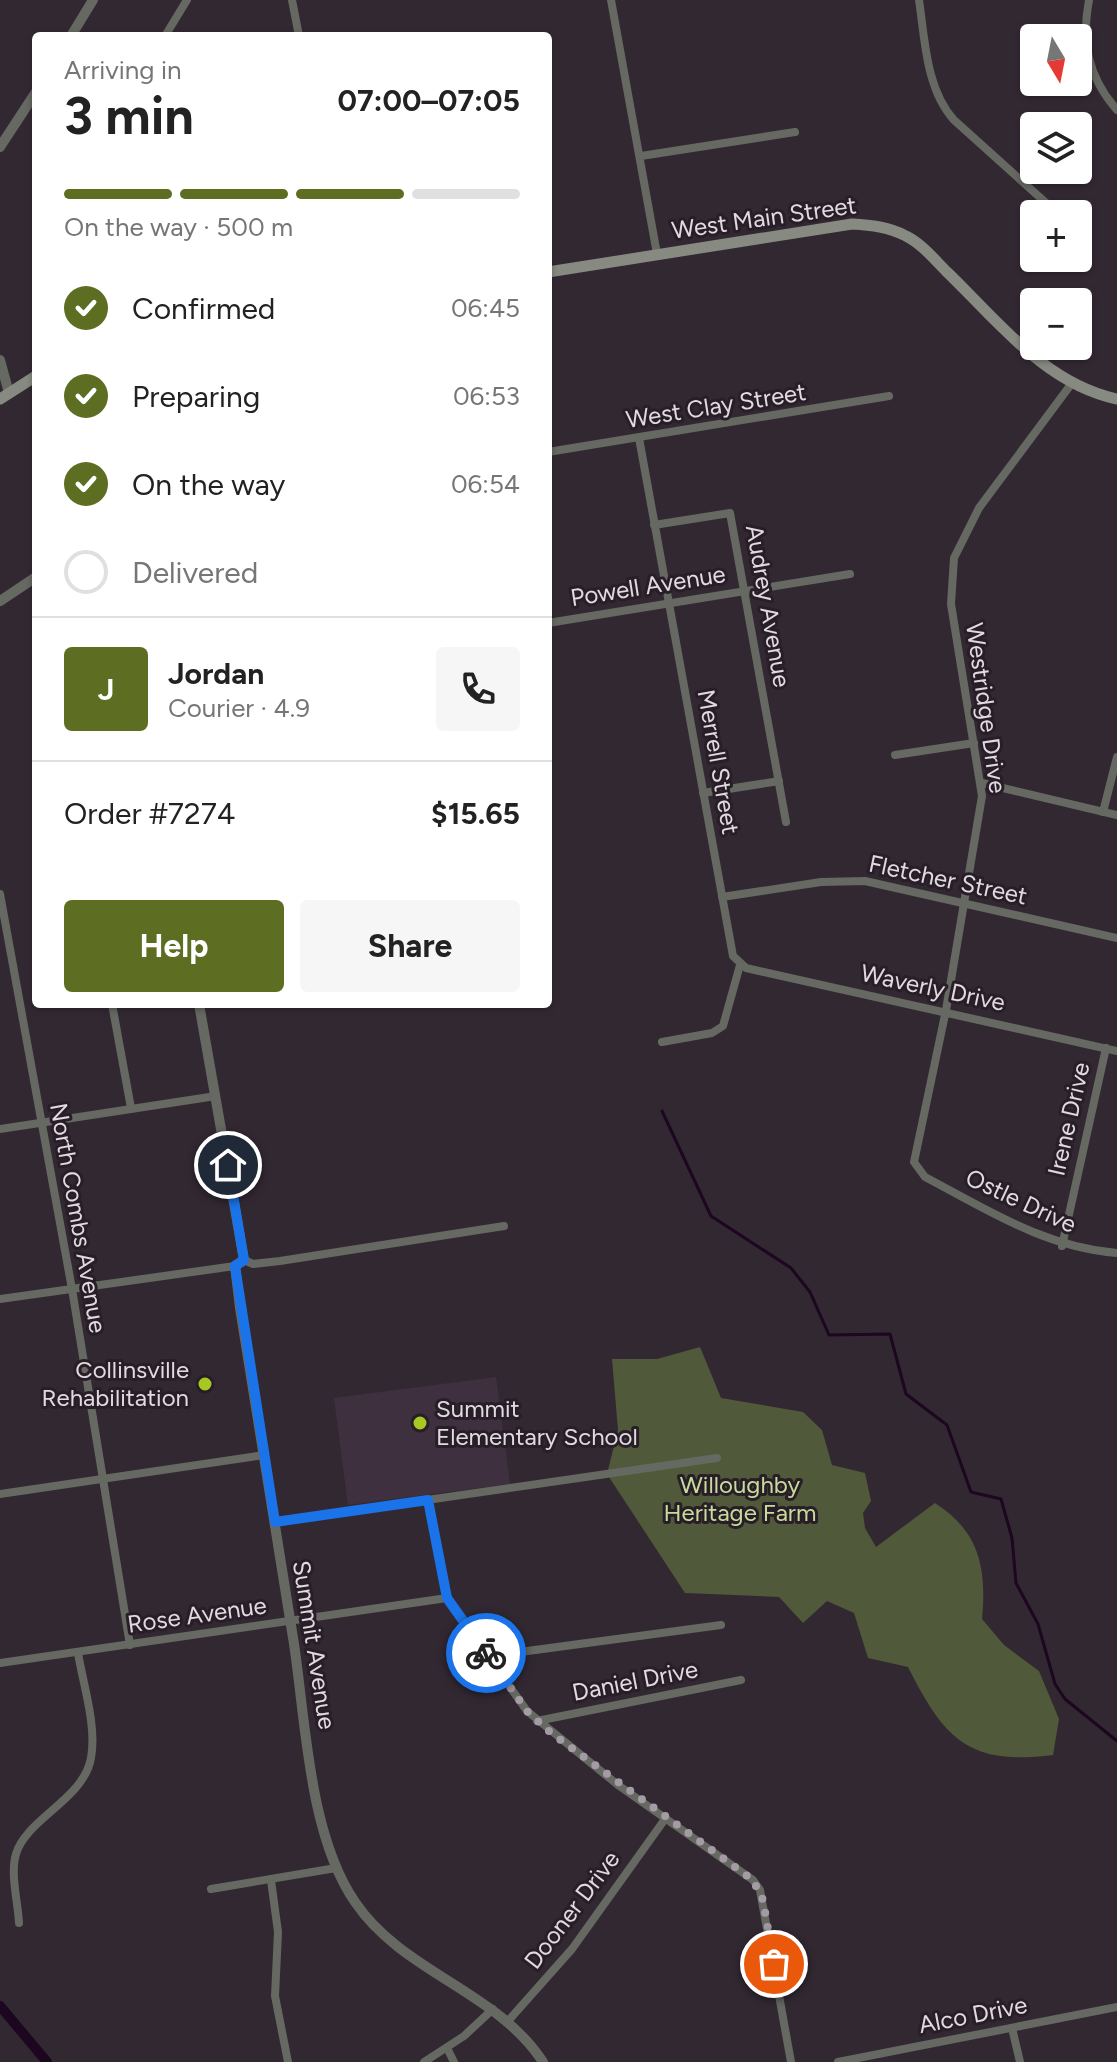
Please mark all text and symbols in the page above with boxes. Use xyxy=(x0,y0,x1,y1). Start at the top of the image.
north arrow xyxy=(1020,24,1092,96)
map controls xyxy=(1020,24,1092,360)
text: Arriving in xyxy=(64,54,182,86)
text: 07:00–07:05 xyxy=(337,82,520,119)
text: 3 min xyxy=(64,85,194,147)
button: layers xyxy=(1020,112,1092,184)
street label: West Main Street xyxy=(670,190,858,245)
button: + xyxy=(1020,200,1092,272)
text: On the way · 500 m xyxy=(64,211,293,243)
icon: check xyxy=(64,286,108,330)
button: − xyxy=(1020,288,1092,360)
text: Confirmed xyxy=(132,290,275,327)
text: 06:45 xyxy=(451,292,520,324)
icon: check xyxy=(64,374,108,418)
street label: West Clay Street xyxy=(624,377,808,434)
text: Preparing xyxy=(132,378,260,415)
text: 06:53 xyxy=(453,380,520,412)
icon: check xyxy=(64,462,108,506)
text: On the way xyxy=(132,466,285,503)
text: 06:54 xyxy=(451,468,520,500)
street label: Audrey Avenue xyxy=(740,522,797,689)
text: Delivered xyxy=(132,554,258,591)
street label: Powell Avenue xyxy=(568,559,727,612)
street label: Westridge Drive xyxy=(960,621,1013,795)
button: phone xyxy=(436,647,520,731)
text: Jordan xyxy=(168,655,264,692)
text: J xyxy=(98,671,114,708)
street label: Merrell Street xyxy=(691,687,745,837)
text: Courier · 4.9 xyxy=(168,692,310,724)
text: Order #7274 xyxy=(64,795,235,832)
text: $15.65 xyxy=(431,795,520,832)
street label: Fletcher Street xyxy=(866,849,1030,910)
button: Help xyxy=(64,900,284,992)
button: Share xyxy=(300,900,520,992)
street label: Waverly Drive xyxy=(858,958,1008,1017)
street label: Irene Drive xyxy=(1041,1059,1096,1178)
street label: North Combs Avenue xyxy=(44,1101,113,1335)
pin xyxy=(194,1131,262,1199)
icon: home xyxy=(206,1143,250,1187)
street label: Ostle Drive xyxy=(961,1162,1081,1239)
place label: Collinsville Rehabilitation xyxy=(42,1355,189,1412)
marker: Collinsville Rehabilitation xyxy=(196,1375,214,1393)
place label: Summit Elementary School xyxy=(436,1394,638,1451)
marker: Summit Elementary School xyxy=(411,1414,429,1432)
park label: Willoughby Heritage Farm xyxy=(664,1470,816,1527)
street label: Summit Avenue xyxy=(287,1558,342,1731)
street label: Rose Avenue xyxy=(125,1590,268,1639)
courier xyxy=(446,1613,526,1693)
icon: bike xyxy=(464,1631,508,1675)
street label: Daniel Drive xyxy=(570,1654,700,1707)
street label: Dooner Drive xyxy=(518,1845,625,1974)
pin xyxy=(740,1930,808,1998)
icon: bag xyxy=(752,1942,796,1986)
street label: Alco Drive xyxy=(916,1990,1030,2039)

